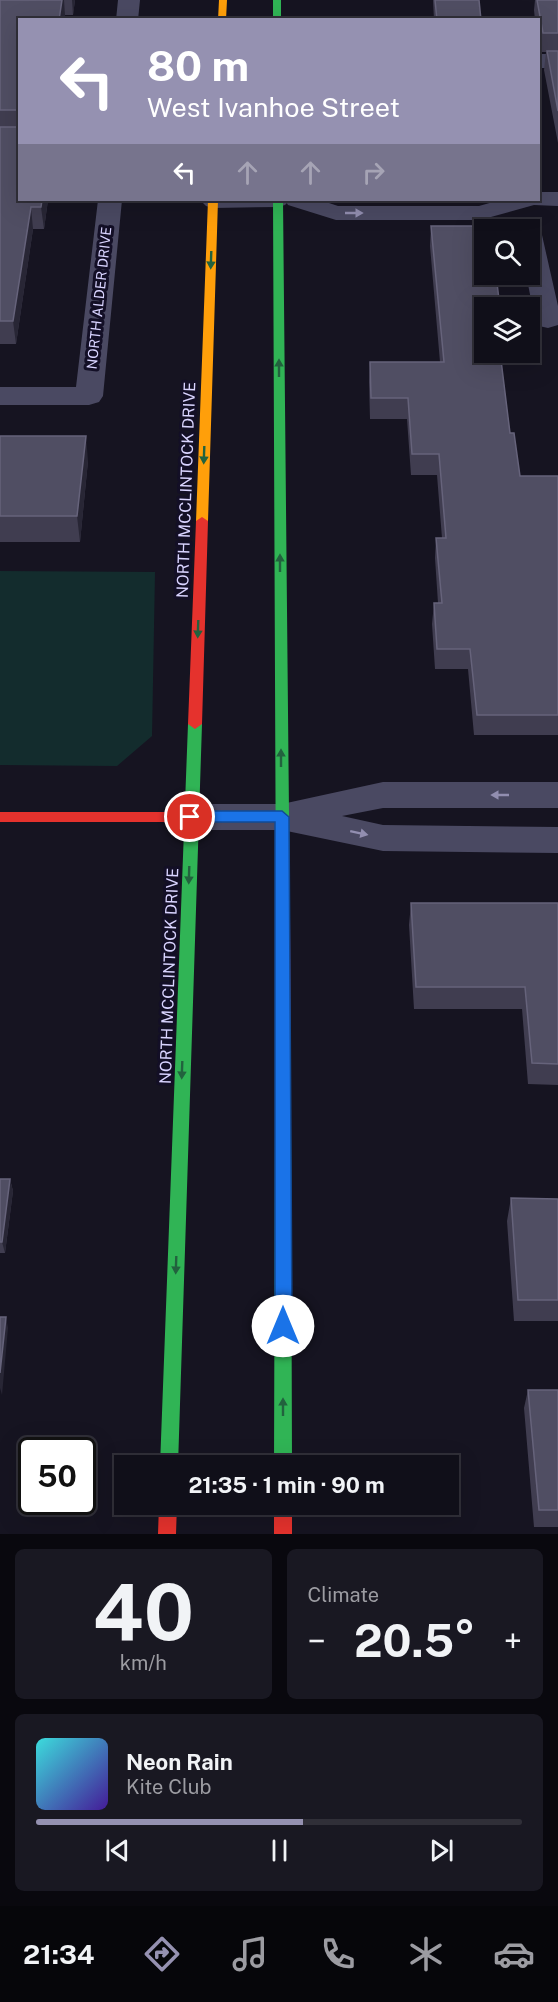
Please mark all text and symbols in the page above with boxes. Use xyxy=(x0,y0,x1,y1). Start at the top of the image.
text: 80 m xyxy=(147,41,249,90)
icon: left xyxy=(48,42,126,120)
text: West Ivanhoe Street xyxy=(147,91,400,123)
icon: left xyxy=(168,156,201,189)
icon: ahead xyxy=(231,156,264,189)
icon: ahead xyxy=(294,156,327,189)
icon: right xyxy=(357,156,390,189)
one-way arrow xyxy=(344,208,363,218)
map controls xyxy=(474,219,540,363)
button: search xyxy=(474,219,540,285)
street label: NORTH ALDER DRIVE xyxy=(84,226,114,370)
one-way arrow xyxy=(207,251,216,270)
button: layers xyxy=(474,297,540,363)
one-way arrow xyxy=(274,359,284,378)
street label: NORTH MCCLINTOCK DRIVE xyxy=(173,382,199,598)
one-way arrow xyxy=(200,446,209,465)
one-way arrow xyxy=(275,554,285,573)
one-way arrow xyxy=(193,619,202,638)
one-way arrow xyxy=(276,749,286,768)
one-way arrow xyxy=(490,790,509,800)
pin xyxy=(164,791,215,842)
icon: arrive xyxy=(173,800,206,833)
one-way arrow xyxy=(350,829,369,838)
one-way arrow xyxy=(184,866,193,885)
street label: NORTH MCCLINTOCK DRIVE xyxy=(156,868,182,1084)
one-way arrow xyxy=(178,1060,187,1079)
one-way arrow xyxy=(171,1255,181,1274)
position arrow xyxy=(251,1294,315,1358)
one-way arrow xyxy=(278,1398,288,1417)
speed limit sign: 50 xyxy=(18,1437,96,1515)
text: 21:35 · 1 min · 90 m xyxy=(188,1472,385,1498)
text: 40 xyxy=(93,1566,194,1658)
text: Climate xyxy=(308,1583,379,1607)
text: 20.5° xyxy=(354,1614,475,1667)
text: − xyxy=(308,1622,326,1660)
text: + xyxy=(504,1622,522,1660)
text: km/h xyxy=(120,1651,167,1675)
text: Neon Rain xyxy=(126,1749,233,1775)
text: Kite Club xyxy=(126,1775,211,1799)
icon: previous xyxy=(101,1834,134,1867)
icon: pause xyxy=(263,1834,296,1867)
icon: next xyxy=(425,1834,458,1867)
icon: directions xyxy=(141,1933,183,1975)
icon: music xyxy=(229,1933,271,1975)
icon: phone xyxy=(317,1933,359,1975)
icon: climate xyxy=(405,1933,447,1975)
icon: car xyxy=(493,1933,535,1975)
text: 21:34 xyxy=(23,1938,95,1970)

